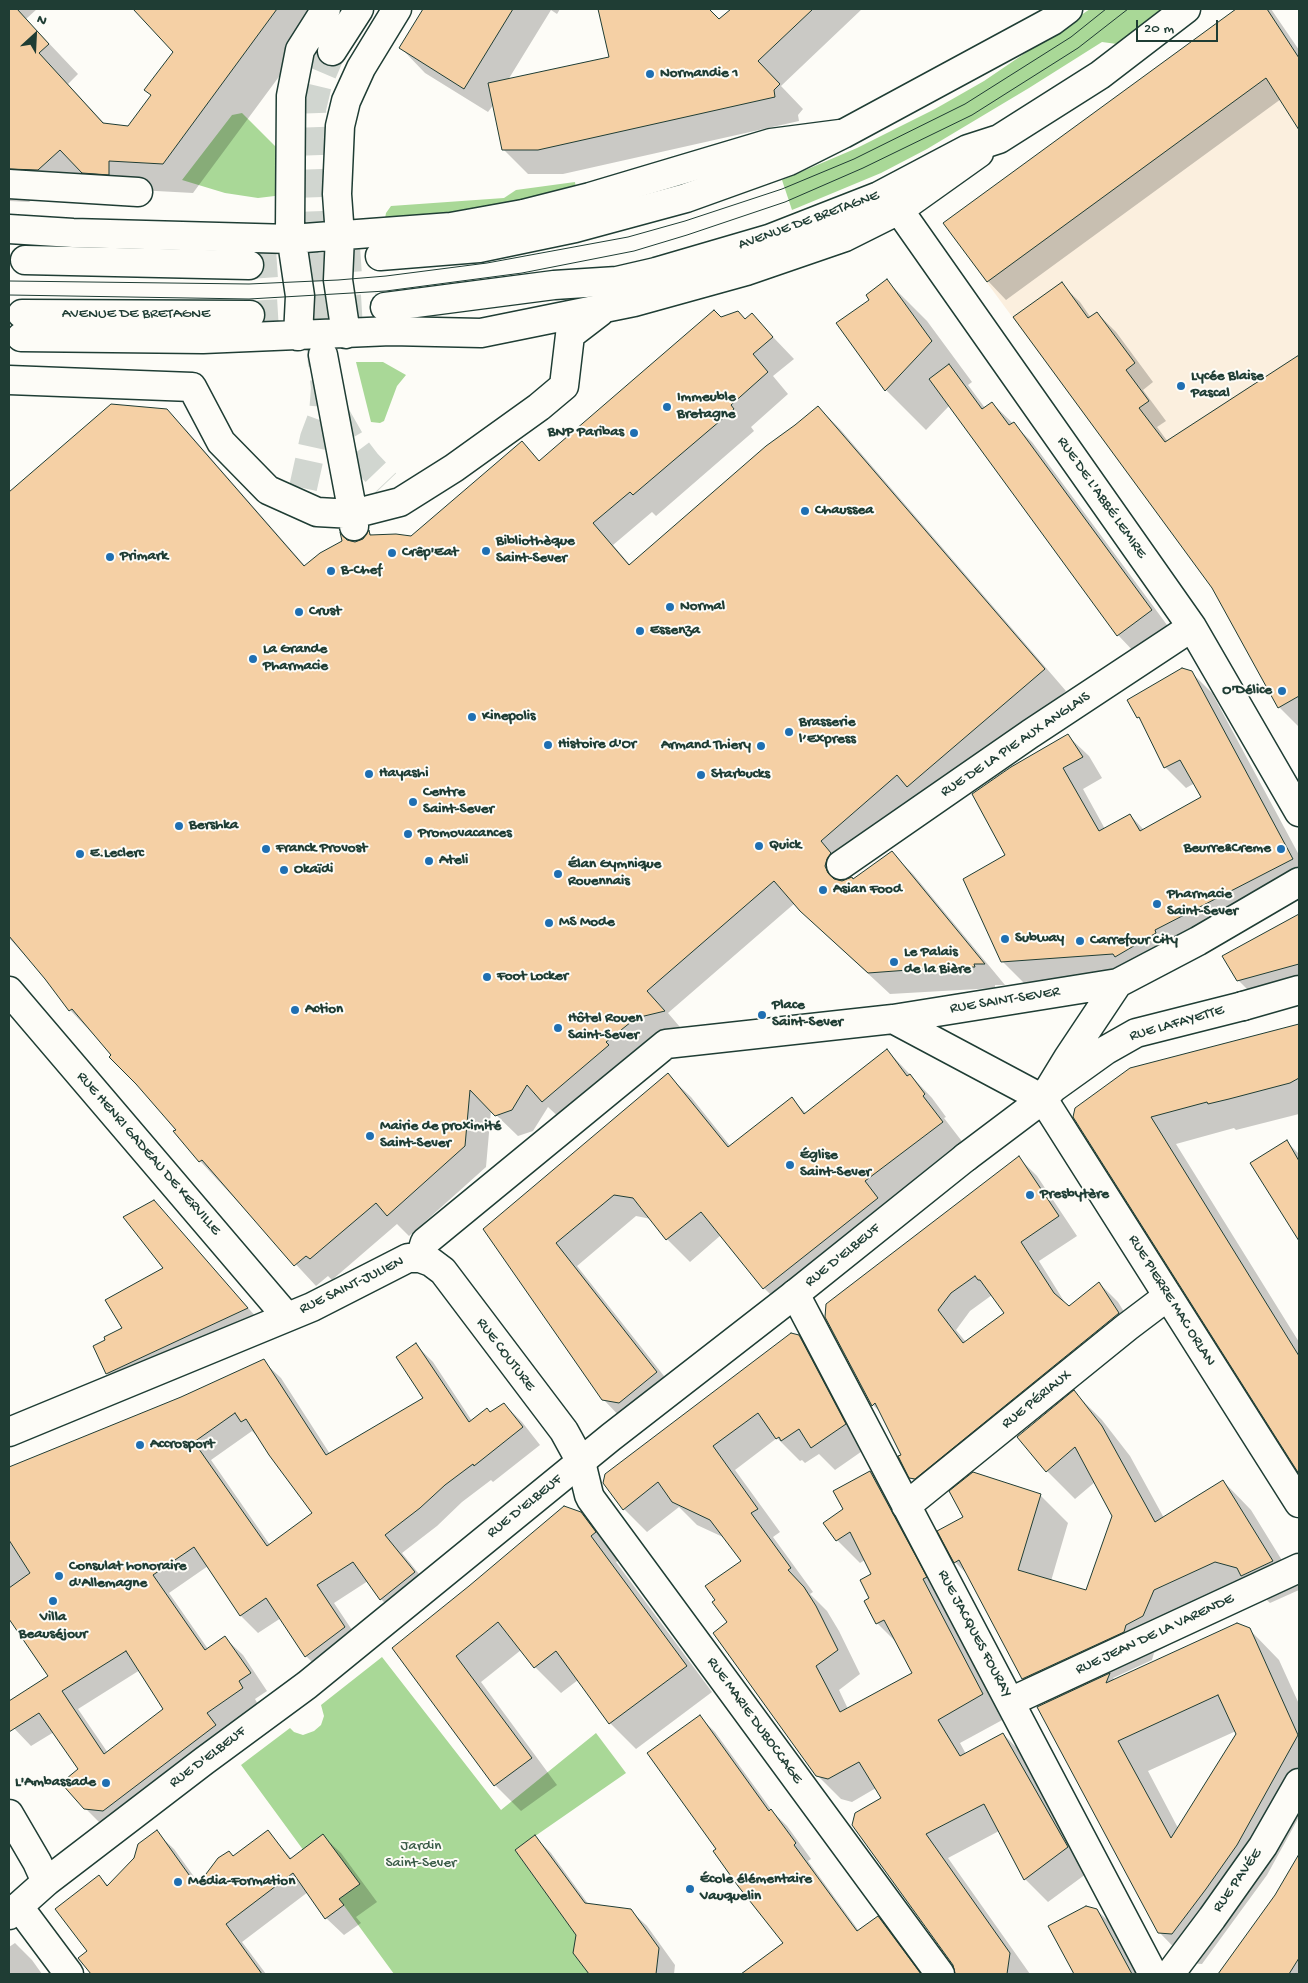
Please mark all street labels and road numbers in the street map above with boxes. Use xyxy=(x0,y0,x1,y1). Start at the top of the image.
street label: AVENUE DE BRETAGNE xyxy=(736,187,882,255)
street label: AVENUE DE BRETAGNE xyxy=(62,306,210,324)
street label: RUE DE L'ABBÉ LEMIRE xyxy=(1052,434,1150,562)
street label: RUE DE LA PIE AUX ANGLAIS xyxy=(938,688,1094,802)
street label: RUE SAINT-SEVER xyxy=(949,983,1061,1019)
street label: RUE LAFAYETTE xyxy=(1128,1002,1226,1046)
street label: RUE HENRI GADEAU DE KERVILLE xyxy=(72,1068,224,1240)
street label: RUE D'ELBEUF xyxy=(802,1220,884,1292)
street label: RUE PIERRE MAC ORLAN xyxy=(1123,1232,1219,1370)
street label: RUE SAINT-JULIEN xyxy=(297,1253,407,1319)
street label: RUE COUTURE xyxy=(472,1315,538,1395)
street label: RUE PÉRIAUX xyxy=(999,1367,1075,1433)
street label: RUE D'ELBEUF xyxy=(484,1471,566,1543)
street label: RUE JACQUES FOURAY xyxy=(933,1567,1015,1701)
street label: RUE JEAN DE LA VARENDE xyxy=(1073,1590,1237,1680)
street label: RUE MARIE DUBOCCAGE xyxy=(702,1654,806,1788)
street label: RUE D'ELBEUF xyxy=(166,1723,250,1793)
street label: RUE PAVÉE xyxy=(1210,1846,1266,1916)

